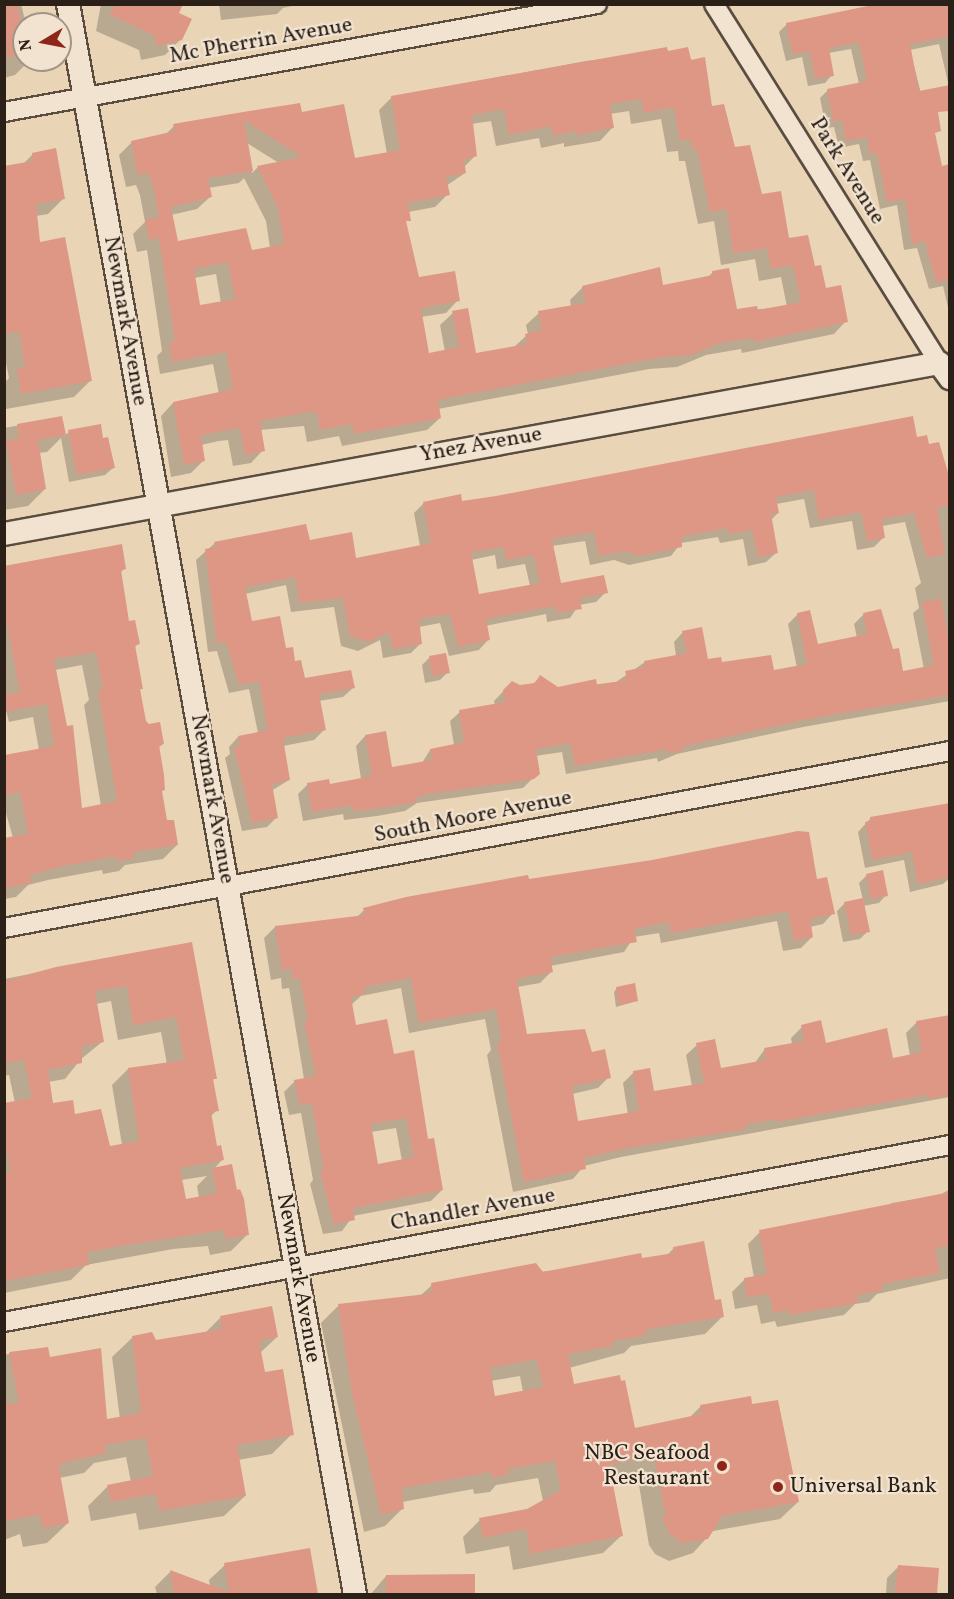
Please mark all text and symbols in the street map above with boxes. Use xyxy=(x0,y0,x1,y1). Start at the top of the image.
north arrow xyxy=(12,12,72,72)
street label: Mc Pherrin Avenue xyxy=(168,12,354,70)
text: N xyxy=(14,37,38,52)
street label: Park Avenue xyxy=(804,113,890,229)
street label: Newmark Avenue xyxy=(97,234,153,408)
street label: Ynez Avenue xyxy=(418,421,544,469)
street label: Newmark Avenue xyxy=(184,712,240,886)
street label: South Moore Avenue xyxy=(372,785,574,849)
street label: Chandler Avenue xyxy=(389,1183,557,1237)
street label: Newmark Avenue xyxy=(270,1191,326,1365)
place label: NBC Seafood Restaurant xyxy=(584,1440,710,1492)
marker: NBC Seafood Restaurant xyxy=(715,1459,729,1473)
place label: Universal Bank xyxy=(790,1474,937,1500)
marker: Universal Bank xyxy=(771,1480,785,1494)

